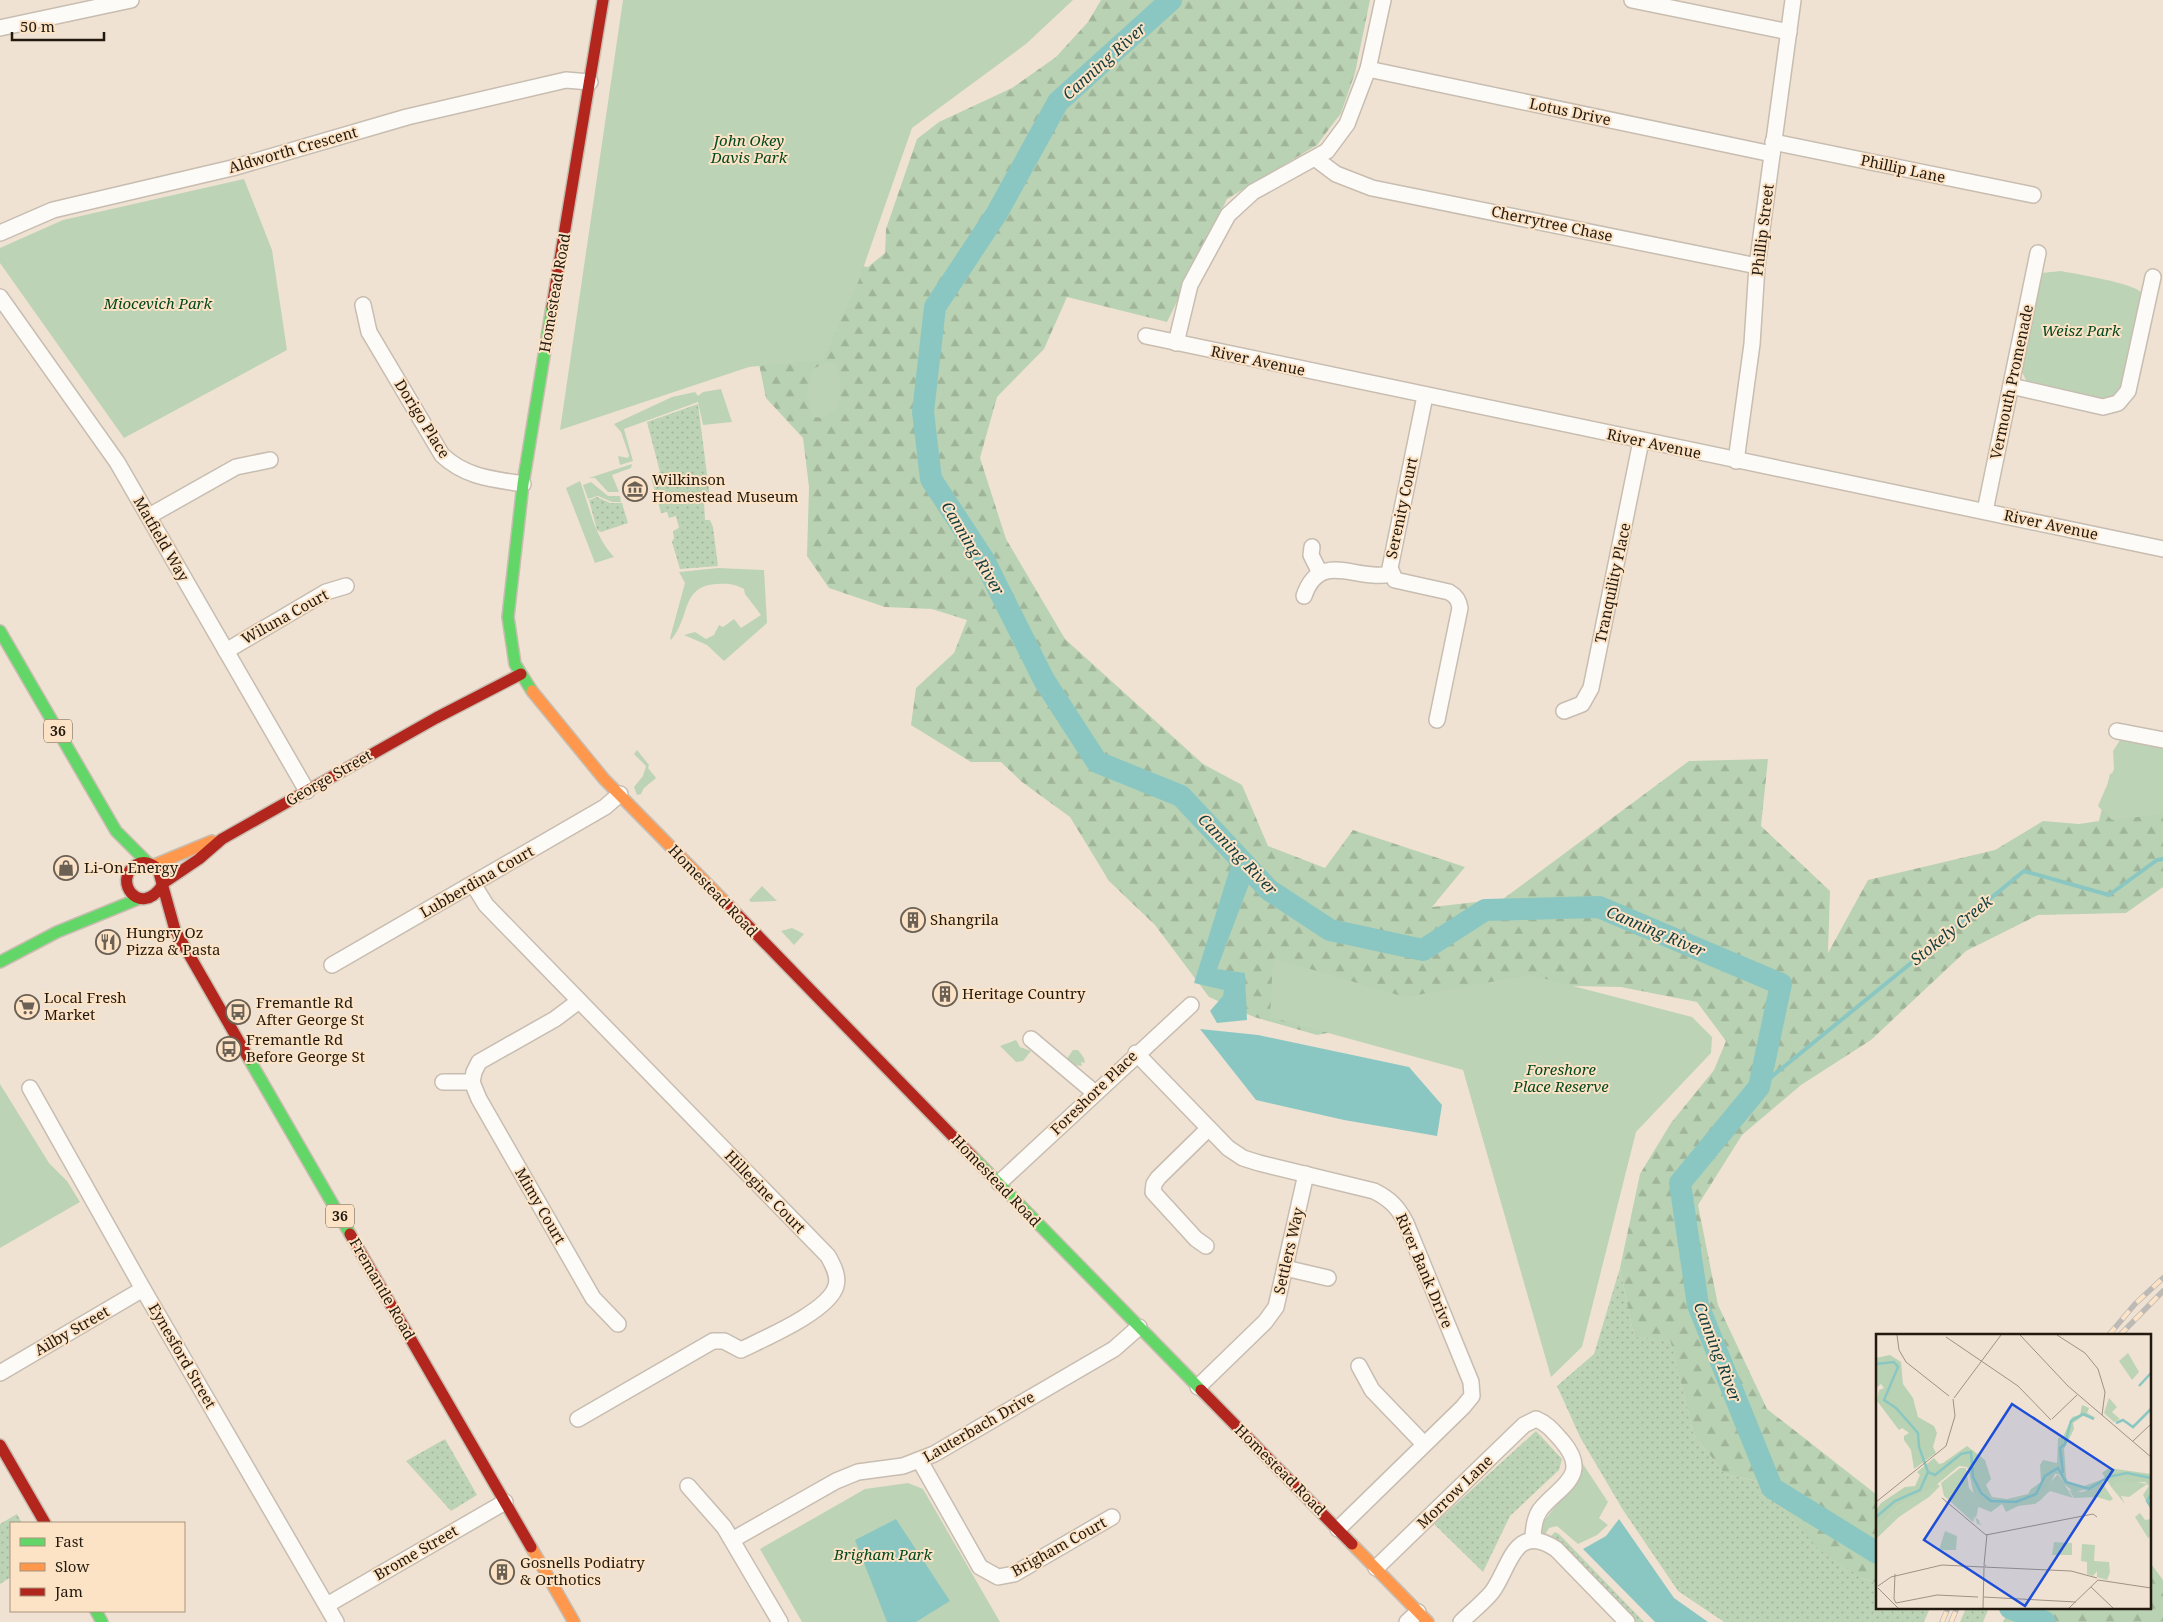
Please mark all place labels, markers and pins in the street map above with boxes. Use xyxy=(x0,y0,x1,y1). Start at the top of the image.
place label: Wilkinson Homestead Museum xyxy=(652,469,798,506)
museum icon: Wilkinson Homestead Museum xyxy=(622,476,648,502)
shop icon: Li-On Energy xyxy=(53,855,79,881)
place label: Li-On Energy xyxy=(84,857,179,877)
building icon: Shangrila xyxy=(900,907,926,933)
place label: Shangrila xyxy=(930,909,999,929)
place label: Hungry Oz Pizza & Pasta xyxy=(126,922,221,959)
restaurant icon: Hungry Oz Pizza & Pasta xyxy=(95,929,121,955)
building icon: Heritage Country xyxy=(932,981,958,1007)
place label: Heritage Country xyxy=(962,983,1086,1003)
place label: Local Fresh Market xyxy=(44,987,127,1024)
place label: Fremantle Rd After George St xyxy=(256,992,364,1029)
supermarket icon: Local Fresh Market xyxy=(14,994,40,1020)
bus stop icon: Fremantle Rd After George St xyxy=(225,999,251,1025)
place label: Fremantle Rd Before George St xyxy=(246,1029,365,1066)
bus stop icon: Fremantle Rd Before George St xyxy=(216,1036,242,1062)
place label: Gosnells Podiatry & Orthotics xyxy=(520,1552,645,1589)
building icon: Gosnells Podiatry & Orthotics xyxy=(489,1559,515,1585)

